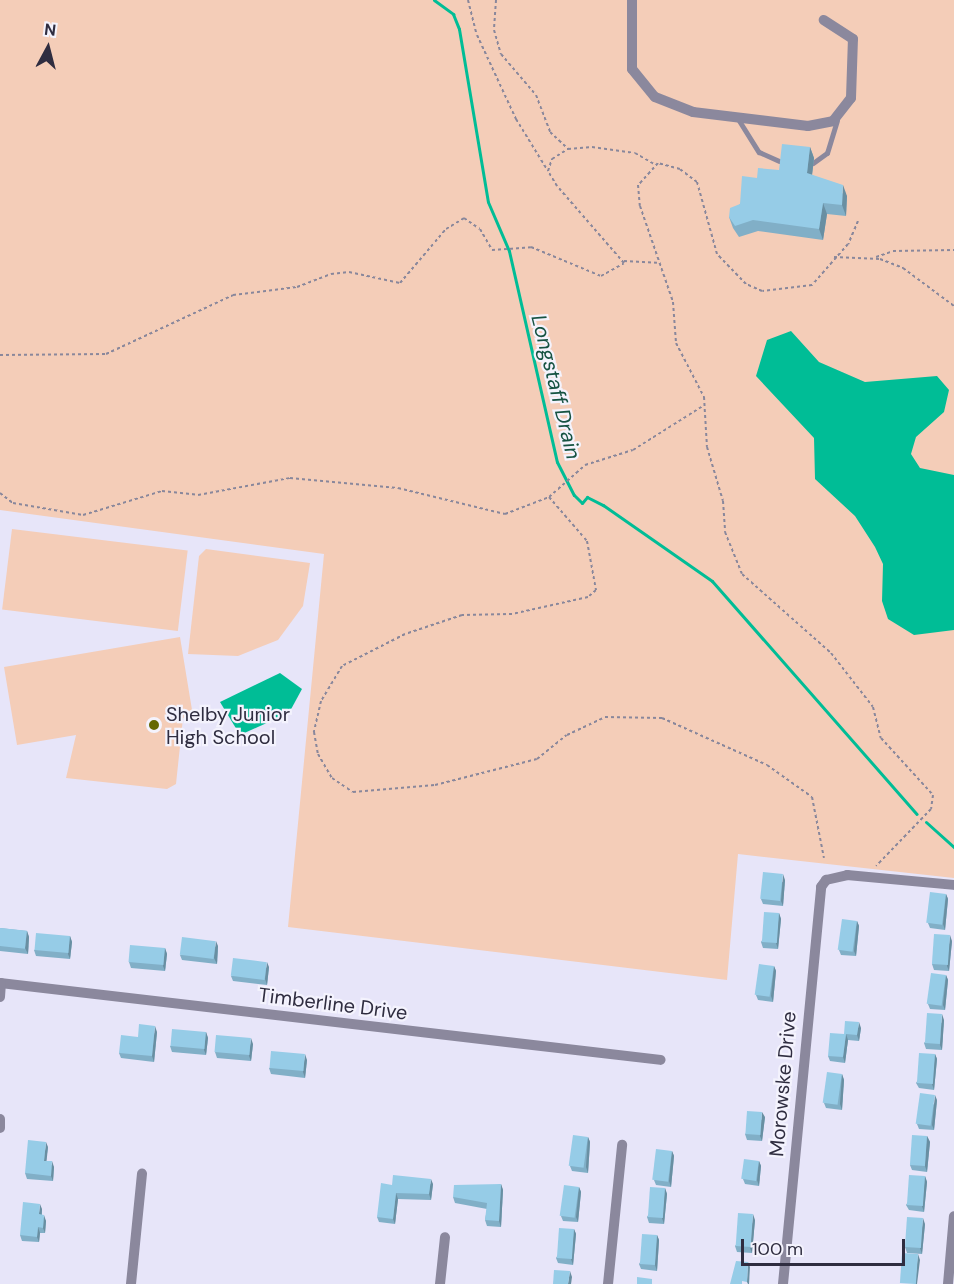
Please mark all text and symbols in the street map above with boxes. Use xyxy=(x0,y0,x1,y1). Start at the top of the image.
north arrow xyxy=(18,18,78,78)
text: N xyxy=(43,19,57,41)
water label: Longstaff Drain xyxy=(526,312,586,462)
place label: Shelby Junior High School xyxy=(166,702,290,749)
marker: Shelby Junior High School xyxy=(147,718,161,732)
street label: Timberline Drive xyxy=(257,983,409,1025)
street label: Morowske Drive xyxy=(765,1010,801,1158)
scale bar xyxy=(744,1227,908,1265)
text: 100 m xyxy=(752,1237,803,1261)

